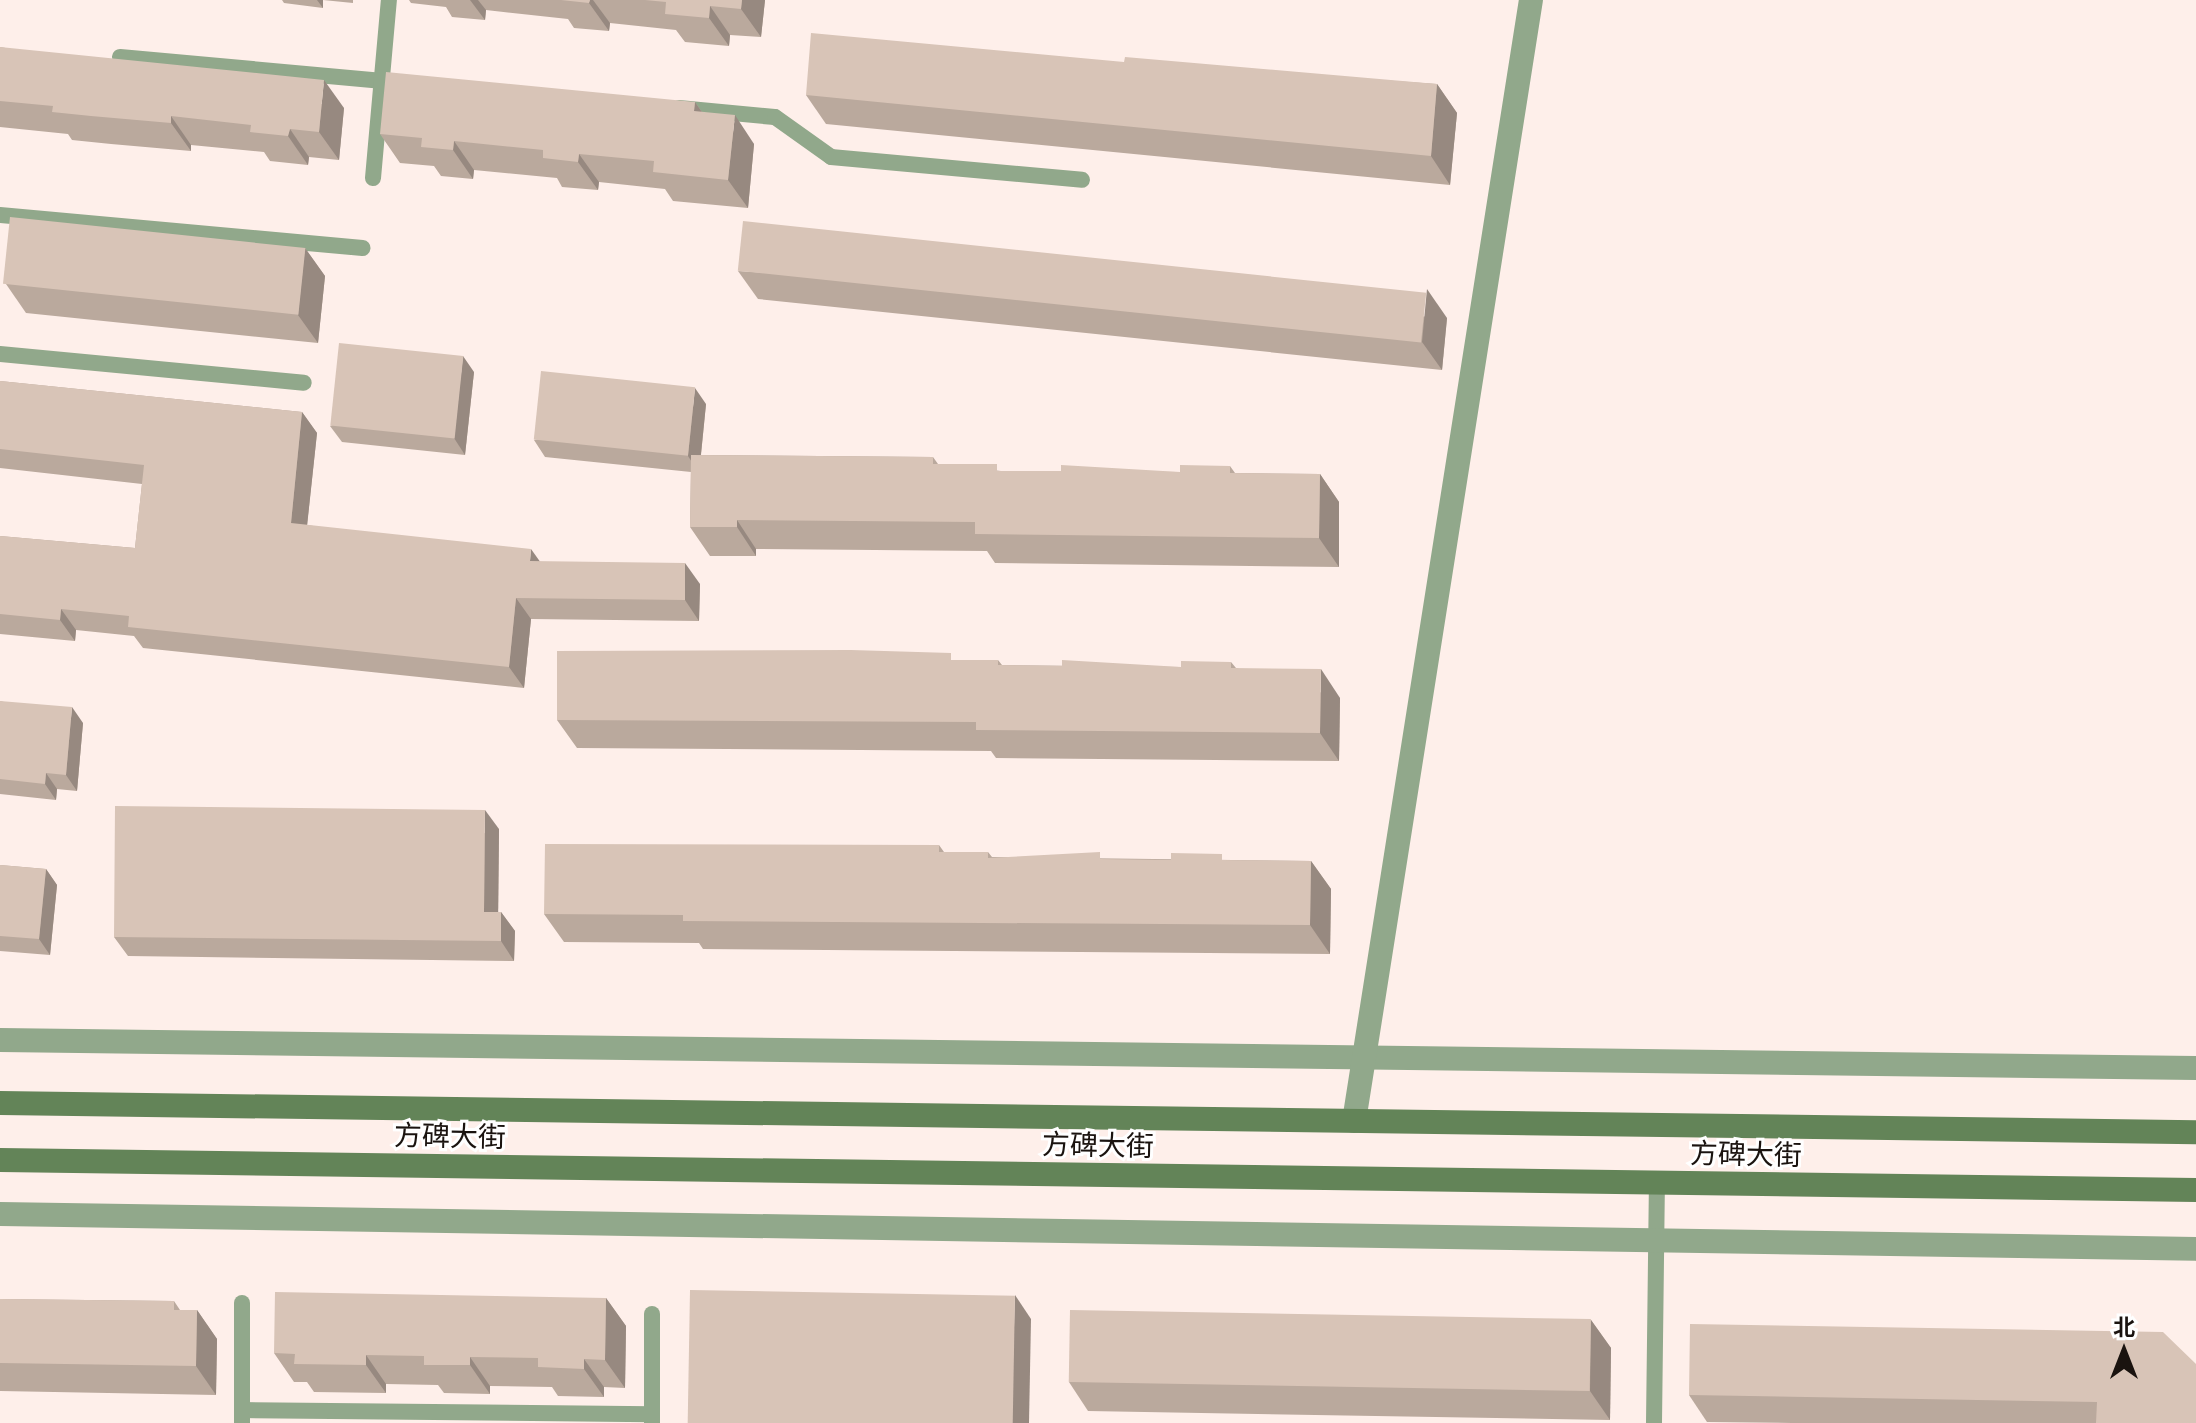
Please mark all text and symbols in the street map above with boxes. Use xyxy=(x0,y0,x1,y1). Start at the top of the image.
street label: 方碑大街 xyxy=(394,1118,506,1154)
street label: 方碑大街 xyxy=(1042,1127,1154,1163)
street label: 方碑大街 xyxy=(1690,1136,1802,1172)
north arrow xyxy=(2084,1311,2164,1391)
text: 北 xyxy=(2113,1313,2135,1341)

